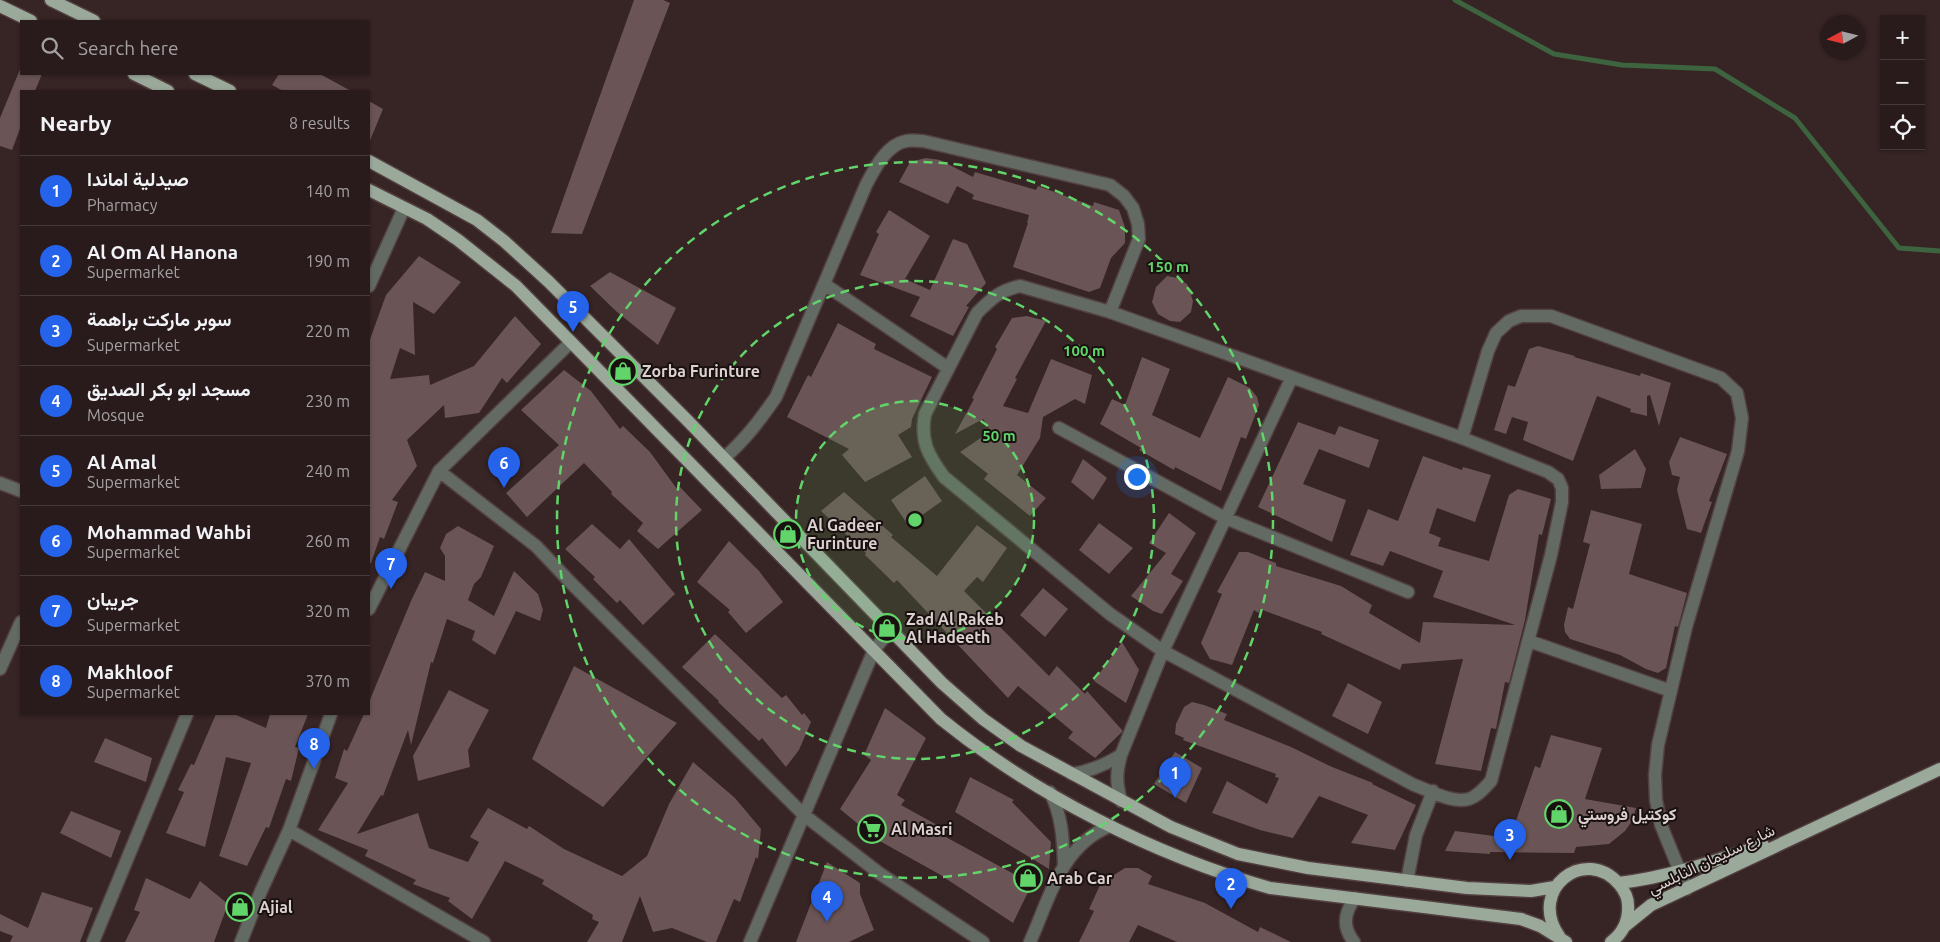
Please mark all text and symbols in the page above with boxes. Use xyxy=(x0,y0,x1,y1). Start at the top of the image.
north arrow xyxy=(1820,15,1865,60)
map controls xyxy=(1880,15,1925,150)
button: + xyxy=(1880,15,1925,60)
search box xyxy=(20,20,370,75)
icon: search xyxy=(38,34,66,62)
text: Search here xyxy=(78,37,178,59)
button: − xyxy=(1880,60,1925,105)
button: locate xyxy=(1880,105,1925,150)
text: Nearby xyxy=(40,111,111,135)
text: 8 results xyxy=(289,114,350,132)
text: صيدلية اماندا xyxy=(87,168,189,190)
text: 1 xyxy=(51,182,61,200)
text: 140 m xyxy=(305,182,350,200)
text: Pharmacy xyxy=(87,196,157,214)
text: Al Om Al Hanona xyxy=(87,241,238,263)
text: 2 xyxy=(51,252,61,270)
text: 190 m xyxy=(305,252,350,270)
text: 150 m xyxy=(1147,258,1189,275)
text: Supermarket xyxy=(87,263,180,281)
pin: 5 xyxy=(557,291,589,332)
text: سوبر ماركت براهمة xyxy=(87,308,232,330)
text: 3 xyxy=(51,322,61,340)
text: 220 m xyxy=(305,322,350,340)
text: Supermarket xyxy=(87,336,180,354)
text: 100 m xyxy=(1063,342,1105,359)
shop icon: Zorba Furinture xyxy=(608,356,638,386)
place label: Zorba Furinture xyxy=(642,362,760,380)
text: مسجد ابو بكر الصديق xyxy=(87,378,251,400)
text: 4 xyxy=(51,392,61,410)
text: 230 m xyxy=(305,392,350,410)
text: Mosque xyxy=(87,406,145,424)
text: 50 m xyxy=(982,427,1016,444)
pin: 6 xyxy=(488,447,520,488)
text: Al Amal xyxy=(87,451,156,473)
text: 5 xyxy=(51,462,61,480)
text: 240 m xyxy=(305,462,350,480)
your location xyxy=(1124,464,1150,490)
text: Supermarket xyxy=(87,473,180,491)
centre of rings xyxy=(906,511,924,529)
place label: Al Gadeer Furinture xyxy=(807,516,882,552)
shop icon: Al Gadeer Furinture xyxy=(773,519,803,549)
text: Mohammad Wahbi xyxy=(87,521,251,543)
text: 6 xyxy=(51,532,61,550)
text: 260 m xyxy=(305,532,350,550)
text: Supermarket xyxy=(87,543,180,561)
pin: 7 xyxy=(375,548,407,589)
text: جريبان xyxy=(87,588,139,610)
text: 7 xyxy=(51,602,61,620)
text: 320 m xyxy=(305,602,350,620)
place label: Zad Al Rakeb Al Hadeeth xyxy=(906,610,1004,646)
shop icon: Zad Al Rakeb Al Hadeeth xyxy=(872,613,902,643)
text: Supermarket xyxy=(87,616,180,634)
text: Makhloof xyxy=(87,661,172,683)
text: 8 xyxy=(51,672,61,690)
text: 370 m xyxy=(305,672,350,690)
text: Supermarket xyxy=(87,683,180,701)
pin: 8 xyxy=(298,728,330,769)
pin: 1 xyxy=(1159,757,1191,798)
shop icon: كوكتيل فروستي xyxy=(1544,799,1574,829)
place label: كوكتيل فروستي xyxy=(1578,805,1677,828)
supermarket icon: Al Masri xyxy=(857,814,887,844)
pin: 3 xyxy=(1494,819,1526,860)
place label: Al Masri xyxy=(891,820,952,838)
street label: شارع سليمان النابلسي xyxy=(1645,820,1780,902)
shop icon: Arab Car xyxy=(1013,863,1043,893)
pin: 2 xyxy=(1215,868,1247,909)
place label: Arab Car xyxy=(1047,869,1113,887)
pin: 4 xyxy=(811,881,843,922)
shop icon: Ajial xyxy=(225,892,255,922)
place label: Ajial xyxy=(259,898,293,916)

